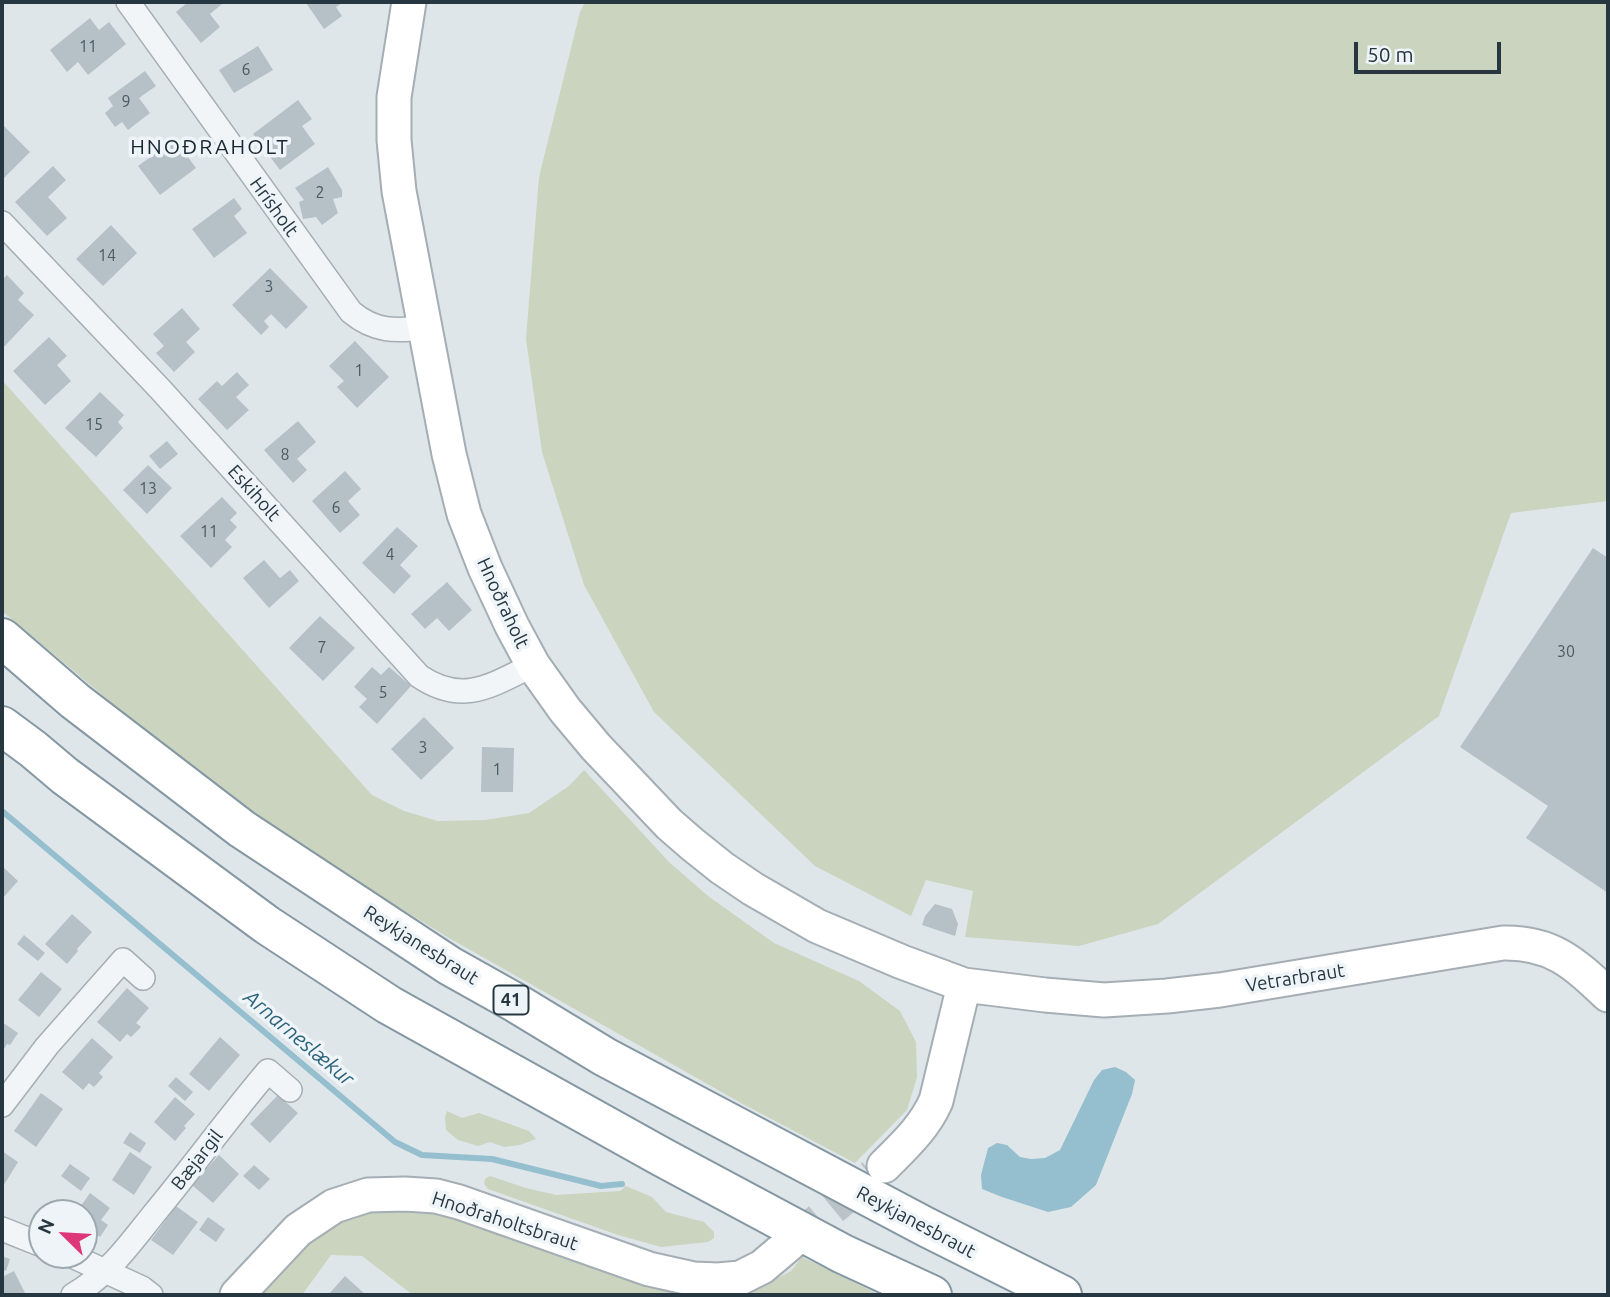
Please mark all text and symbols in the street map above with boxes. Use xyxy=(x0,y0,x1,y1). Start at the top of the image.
scale bar xyxy=(1358,28,1505,72)
house number: 11 xyxy=(79,37,97,57)
text: 50 m xyxy=(1367,42,1414,66)
house number: 6 xyxy=(241,60,251,80)
house number: 9 xyxy=(121,92,131,112)
district label: HNOÐRAHOLT xyxy=(131,134,289,160)
street label: Hrísholt xyxy=(245,173,303,241)
house number: 2 xyxy=(315,183,325,203)
house number: 14 xyxy=(98,246,116,266)
house number: 3 xyxy=(264,277,274,297)
house number: 1 xyxy=(354,361,364,381)
house number: 15 xyxy=(85,415,103,435)
house number: 8 xyxy=(280,445,290,465)
street label: Eskiholt xyxy=(223,460,285,526)
house number: 13 xyxy=(139,479,157,499)
house number: 6 xyxy=(331,498,341,518)
house number: 11 xyxy=(200,522,218,542)
house number: 4 xyxy=(385,545,395,565)
street label: Hnoðraholt xyxy=(472,554,534,652)
house number: 7 xyxy=(317,638,327,658)
house number: 30 xyxy=(1557,642,1575,662)
house number: 5 xyxy=(378,683,388,703)
house number: 3 xyxy=(418,738,428,758)
house number: 1 xyxy=(492,760,502,780)
street label: Reykjanesbraut xyxy=(359,901,483,989)
street label: Vetrarbraut xyxy=(1244,959,1346,997)
water label: Arnarneslækur xyxy=(239,985,359,1091)
road number: 41 xyxy=(494,986,528,1015)
street label: Bæjargil xyxy=(166,1125,228,1195)
street label: Reykjanesbraut xyxy=(853,1181,979,1263)
street label: Hnoðraholtsbraut xyxy=(429,1187,581,1255)
north arrow xyxy=(28,1199,98,1269)
text: N xyxy=(33,1215,59,1237)

